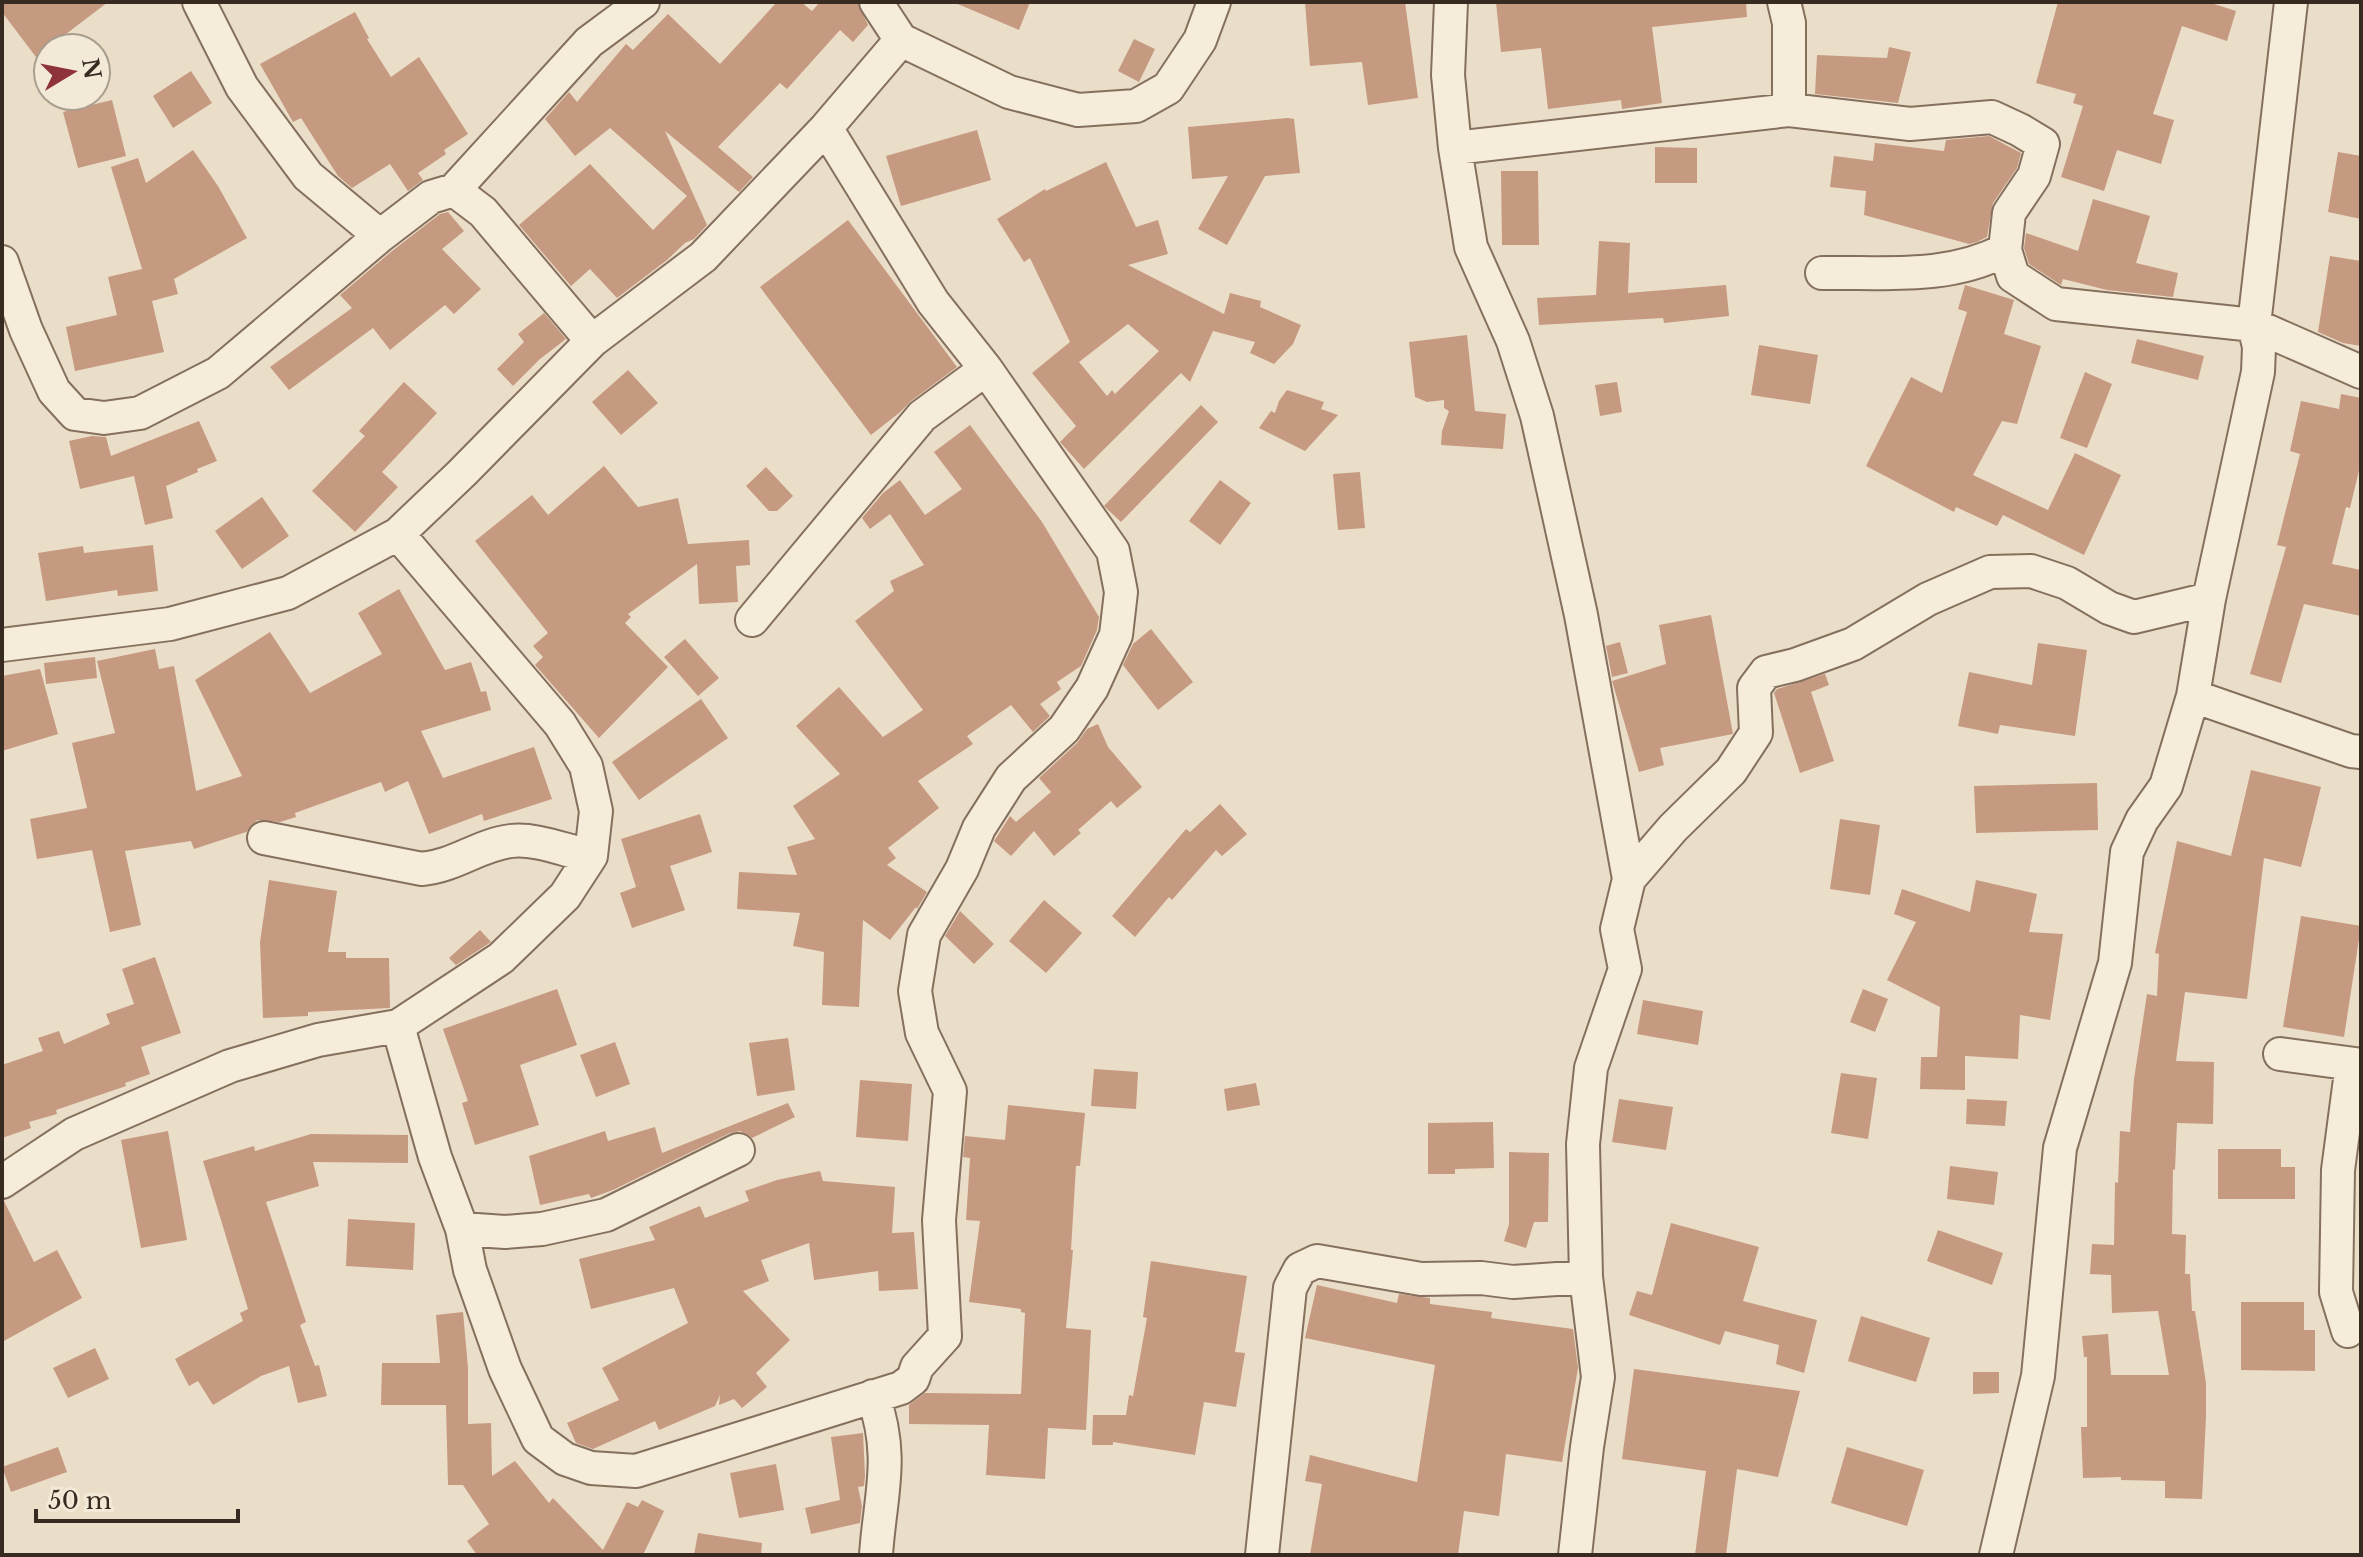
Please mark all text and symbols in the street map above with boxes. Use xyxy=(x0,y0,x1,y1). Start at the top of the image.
north arrow xyxy=(32,32,112,112)
text: N xyxy=(76,56,106,81)
scale bar xyxy=(36,1473,238,1523)
text: 50 m xyxy=(48,1486,112,1515)

